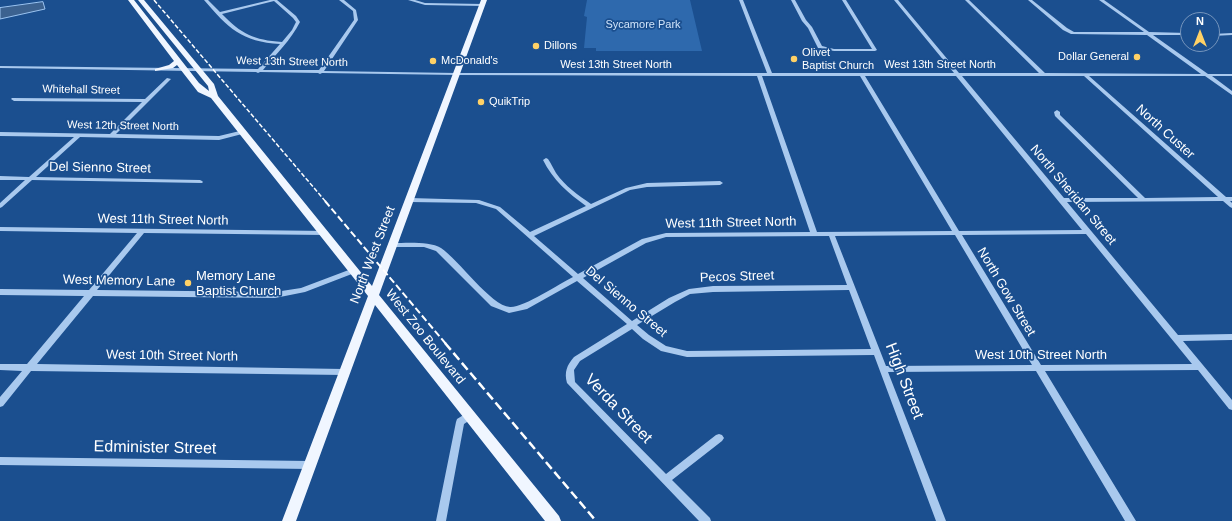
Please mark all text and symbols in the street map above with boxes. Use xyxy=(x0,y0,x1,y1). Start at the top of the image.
north arrow xyxy=(1180,12,1220,52)
text: N xyxy=(1196,15,1204,27)
park label: Sycamore Park xyxy=(605,18,681,32)
place label: Dillons xyxy=(544,39,577,53)
marker: Dillons xyxy=(531,41,541,51)
place label: Olivet Baptist Church xyxy=(802,46,874,72)
place label: Dollar General xyxy=(1058,50,1129,64)
marker: Dollar General xyxy=(1132,52,1142,62)
street label: West 13th Street North xyxy=(236,54,348,70)
place label: McDonald's xyxy=(441,54,498,68)
marker: Olivet Baptist Church xyxy=(789,54,799,64)
marker: McDonald's xyxy=(428,56,438,66)
street label: West 13th Street North xyxy=(560,58,672,72)
street label: West 13th Street North xyxy=(884,58,996,72)
street label: Whitehall Street xyxy=(42,83,120,97)
place label: QuikTrip xyxy=(489,95,530,109)
marker: QuikTrip xyxy=(476,97,486,107)
street label: North Custer xyxy=(1132,102,1198,162)
street label: West 12th Street North xyxy=(67,118,179,134)
street label: North Sheridan Street xyxy=(1027,142,1119,248)
street label: Del Sienno Street xyxy=(49,159,151,177)
street label: North West Street xyxy=(347,204,399,306)
street label: West 11th Street North xyxy=(97,211,229,229)
street label: West 11th Street North xyxy=(665,214,797,232)
street label: North Gow Street xyxy=(973,245,1039,339)
street label: Del Sienno Street xyxy=(582,263,670,341)
place label: Memory Lane Baptist Church xyxy=(196,268,281,299)
street label: Pecos Street xyxy=(700,268,774,286)
street label: West Memory Lane xyxy=(63,272,175,290)
marker: Memory Lane Baptist Church xyxy=(183,278,193,288)
street label: West Zoo Boulevard xyxy=(382,286,468,388)
street label: High Street xyxy=(881,340,927,422)
street label: West 10th Street North xyxy=(106,347,238,365)
street label: West 10th Street North xyxy=(975,347,1107,363)
street label: Verda Street xyxy=(580,370,656,448)
street label: Edminister Street xyxy=(93,437,217,459)

